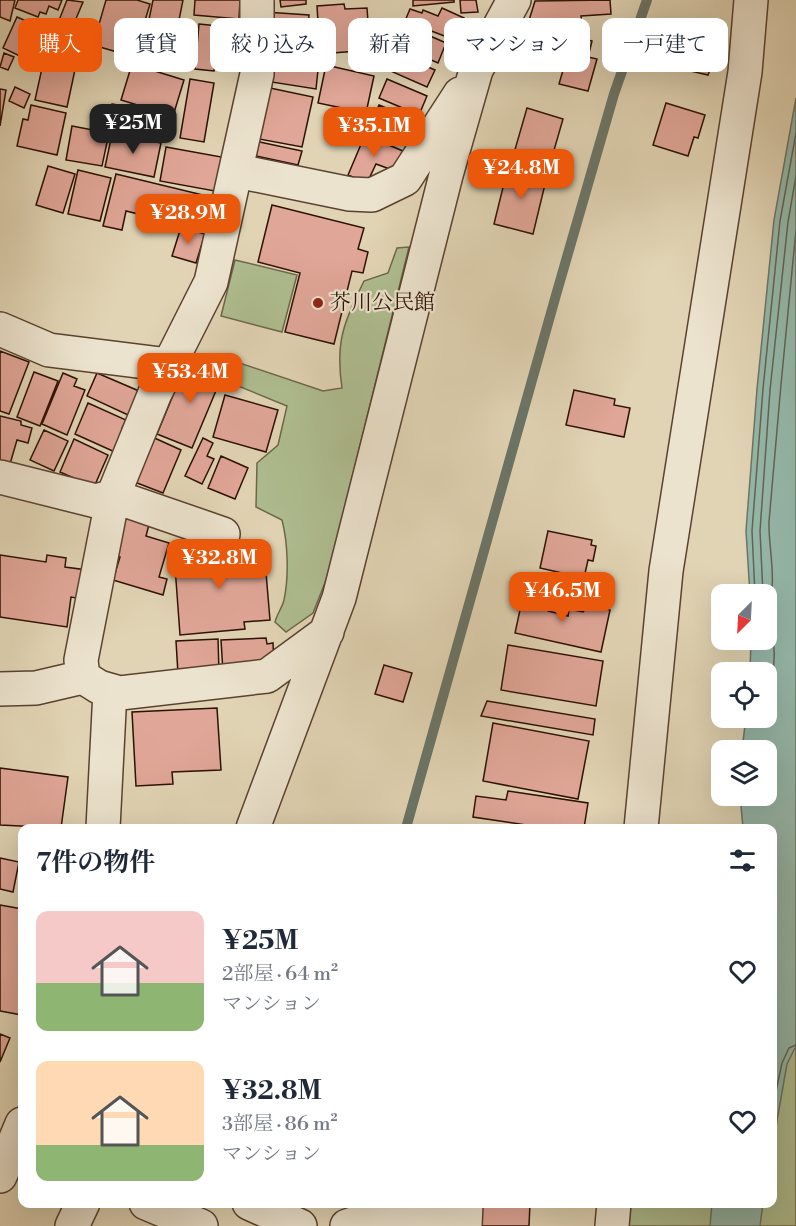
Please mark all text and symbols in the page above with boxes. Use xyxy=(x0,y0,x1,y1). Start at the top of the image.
chip: 購入 xyxy=(18,18,102,72)
chip: 賃貸 xyxy=(114,18,198,72)
chip: 絞り込み xyxy=(210,18,336,72)
chip: 新着 xyxy=(348,18,432,72)
chip: マンション xyxy=(444,18,590,72)
chip: 一戸建て xyxy=(602,18,728,72)
pin: ¥25M xyxy=(97,104,169,155)
pin: ¥35.1M xyxy=(325,107,423,158)
text: ¥25M xyxy=(104,111,162,136)
text: ¥35.1M xyxy=(337,114,411,139)
pin: ¥24.8M xyxy=(472,149,570,200)
text: ¥24.8M xyxy=(482,156,560,181)
pin: ¥28.9M xyxy=(139,194,237,245)
text: ¥28.9M xyxy=(149,201,227,226)
place label: 芥川公民館 xyxy=(330,290,435,316)
marker: 芥川公民館 xyxy=(311,296,325,310)
pin: ¥53.4M xyxy=(141,353,239,404)
text: ¥53.4M xyxy=(151,360,229,385)
pin: ¥32.8M xyxy=(170,539,268,590)
text: ¥32.8M xyxy=(181,546,257,571)
pin: ¥46.5M xyxy=(513,572,611,623)
text: ¥46.5M xyxy=(523,579,601,604)
north arrow xyxy=(711,584,777,650)
map controls xyxy=(711,584,777,806)
button: locate xyxy=(711,662,777,728)
button: layers xyxy=(711,740,777,806)
icon: filters xyxy=(726,844,759,877)
text: 7件の物件 xyxy=(36,847,155,879)
text: ¥25M xyxy=(222,925,298,957)
icon: home xyxy=(84,935,156,1007)
icon: heart xyxy=(726,955,759,988)
text: 2部屋 · 64 m² xyxy=(222,962,338,987)
text: マンション xyxy=(222,992,321,1017)
text: ¥32.8M xyxy=(222,1075,322,1107)
icon: home xyxy=(84,1085,156,1157)
icon: heart xyxy=(726,1105,759,1138)
text: 3部屋 · 86 m² xyxy=(222,1112,338,1137)
text: マンション xyxy=(222,1142,321,1167)

